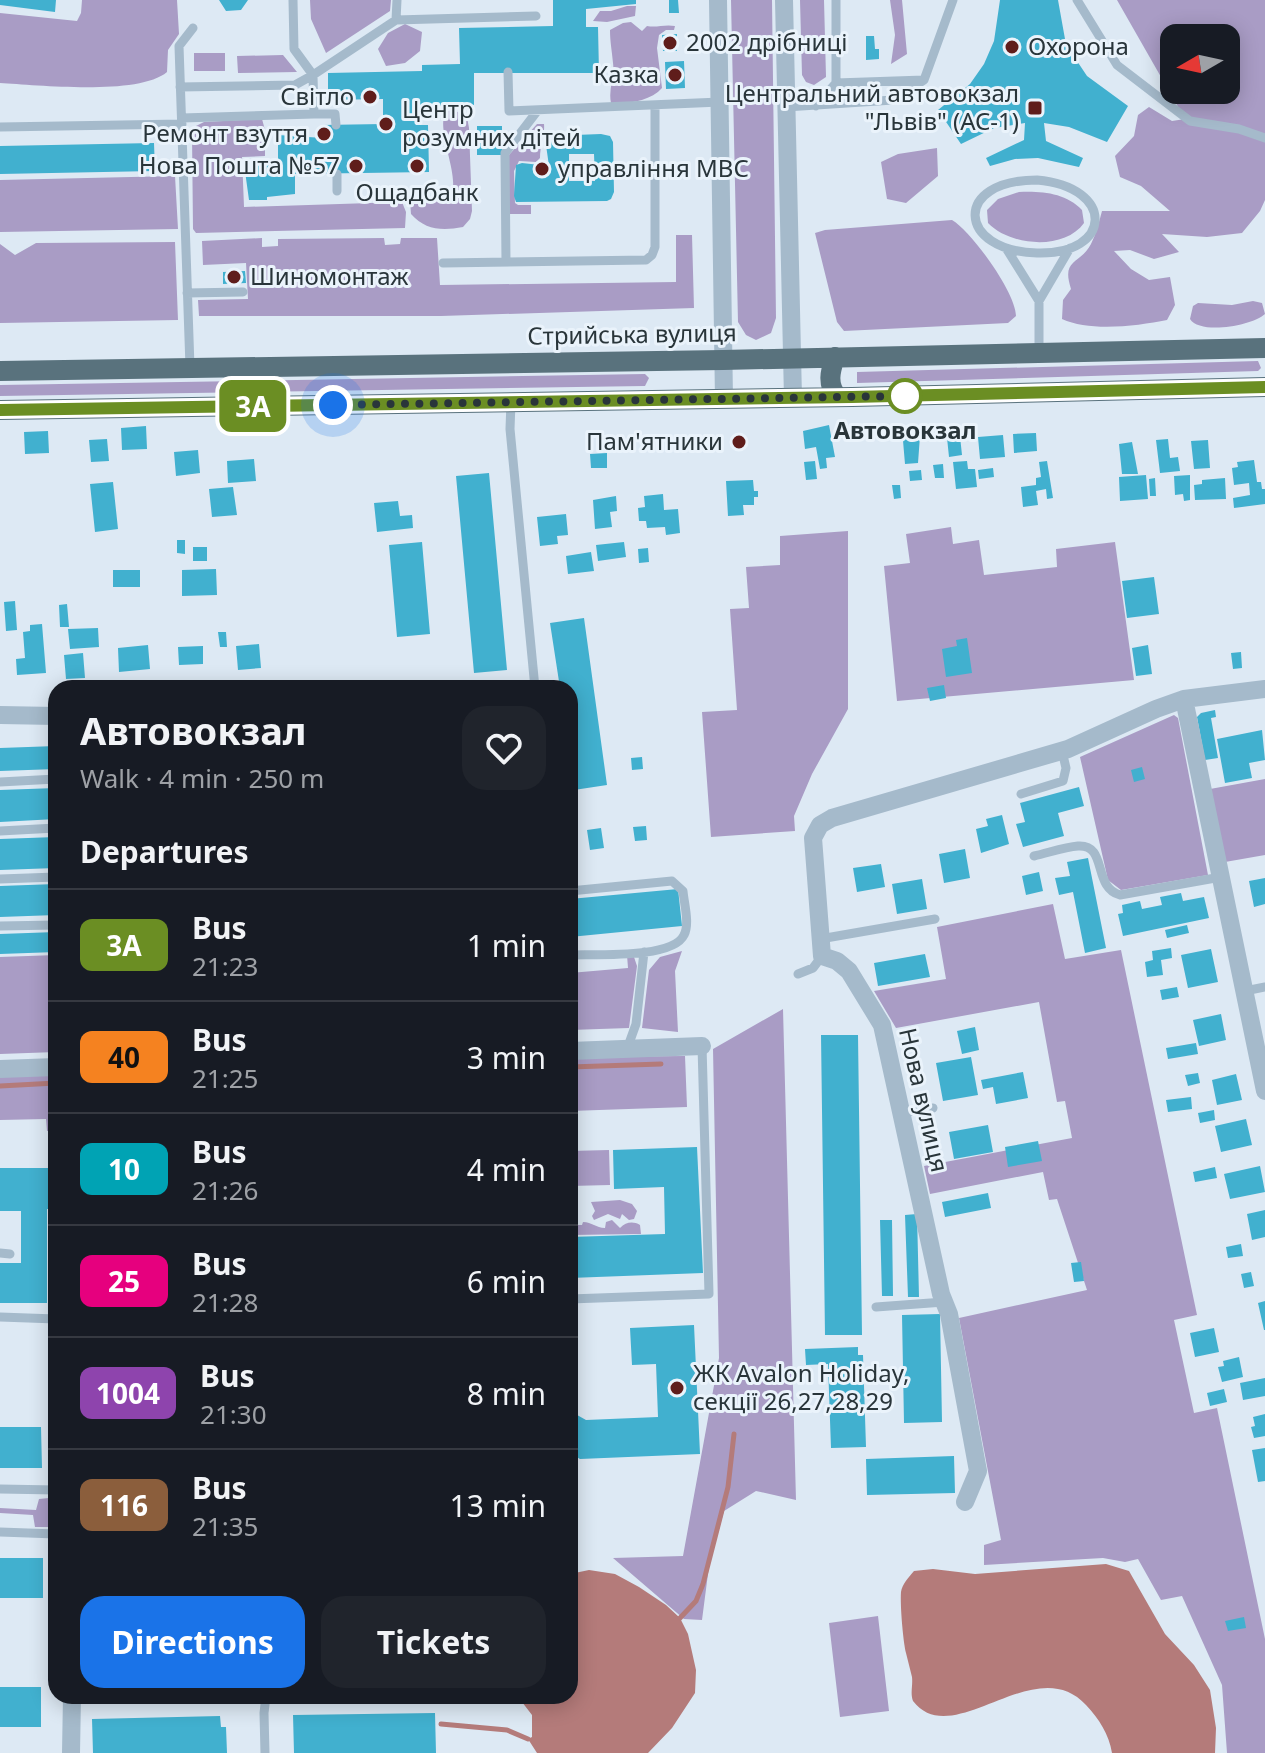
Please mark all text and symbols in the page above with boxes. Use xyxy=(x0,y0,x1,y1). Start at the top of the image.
north arrow xyxy=(1160,24,1240,104)
map controls xyxy=(1160,24,1240,104)
place label: 2002 дрібниці xyxy=(686,25,847,58)
place label: Охорона xyxy=(1028,29,1129,62)
marker: 2002 дрібниці xyxy=(661,34,679,52)
marker: Охорона xyxy=(1003,38,1021,56)
place label: Казка xyxy=(594,57,659,90)
marker: Казка xyxy=(666,66,684,84)
place label: Центральний автовокзал "Львів" (АС-1) xyxy=(725,76,1019,137)
place label: Світло xyxy=(280,79,354,112)
marker: Світло xyxy=(361,88,379,106)
place label: Центр розумних дітей xyxy=(402,92,581,153)
marker: Центральний автовокзал "Львів" (АС-1) xyxy=(1026,99,1044,117)
marker: Центр розумних дітей xyxy=(377,115,395,133)
place label: Ремонт взуття xyxy=(142,116,308,149)
marker: Ремонт взуття xyxy=(315,125,333,143)
place label: Нова Пошта №57 xyxy=(139,148,340,181)
place label: управління МВС xyxy=(558,151,749,184)
marker: Нова Пошта №57 xyxy=(347,157,365,175)
marker: Ощадбанк xyxy=(408,157,426,175)
marker: управління МВС xyxy=(533,160,551,178)
place label: Ощадбанк xyxy=(356,175,479,208)
place label: Шиномонтаж xyxy=(250,259,409,292)
marker: Шиномонтаж xyxy=(225,268,243,286)
street label: Стрийська вулиця xyxy=(527,315,737,352)
marker: Автовокзал xyxy=(888,379,922,413)
line badge: 3А xyxy=(217,380,289,432)
your location xyxy=(313,385,353,425)
text: 3А xyxy=(235,387,271,425)
place label: Автовокзал xyxy=(833,413,977,446)
place label: Пам'ятники xyxy=(586,424,723,457)
marker: Пам'ятники xyxy=(730,433,748,451)
text: Автовокзал xyxy=(80,704,307,756)
button: heart xyxy=(462,706,546,790)
text: Walk · 4 min · 250 m xyxy=(80,760,324,796)
text: Departures xyxy=(80,831,249,872)
text: Bus xyxy=(192,907,247,948)
text: 1 min xyxy=(467,925,546,966)
text: 3А xyxy=(106,926,142,964)
text: 21:23 xyxy=(192,948,258,984)
text: Bus xyxy=(192,1019,247,1060)
street label: Нова вулиця xyxy=(892,1024,957,1175)
text: 3 min xyxy=(467,1037,546,1078)
text: 40 xyxy=(108,1038,140,1076)
text: 21:25 xyxy=(192,1060,258,1096)
text: Bus xyxy=(192,1131,247,1172)
text: 4 min xyxy=(467,1149,546,1190)
text: 10 xyxy=(108,1150,140,1188)
text: 21:26 xyxy=(192,1172,258,1208)
text: Bus xyxy=(192,1243,247,1284)
text: 6 min xyxy=(467,1261,546,1302)
text: 25 xyxy=(108,1262,140,1300)
text: 21:28 xyxy=(192,1284,258,1320)
text: Bus xyxy=(200,1355,255,1396)
place label: ЖК Avalon Holiday, секції 26,27,28,29 xyxy=(693,1356,909,1417)
text: 8 min xyxy=(467,1373,546,1414)
text: 1004 xyxy=(96,1374,160,1412)
marker: ЖК Avalon Holiday, секції 26,27,28,29 xyxy=(668,1379,686,1397)
text: 21:30 xyxy=(200,1396,267,1432)
text: Bus xyxy=(192,1467,247,1508)
text: 13 min xyxy=(450,1485,546,1526)
text: 116 xyxy=(100,1486,148,1524)
text: 21:35 xyxy=(192,1508,258,1544)
button: Directions xyxy=(80,1596,305,1688)
button: Tickets xyxy=(321,1596,546,1688)

